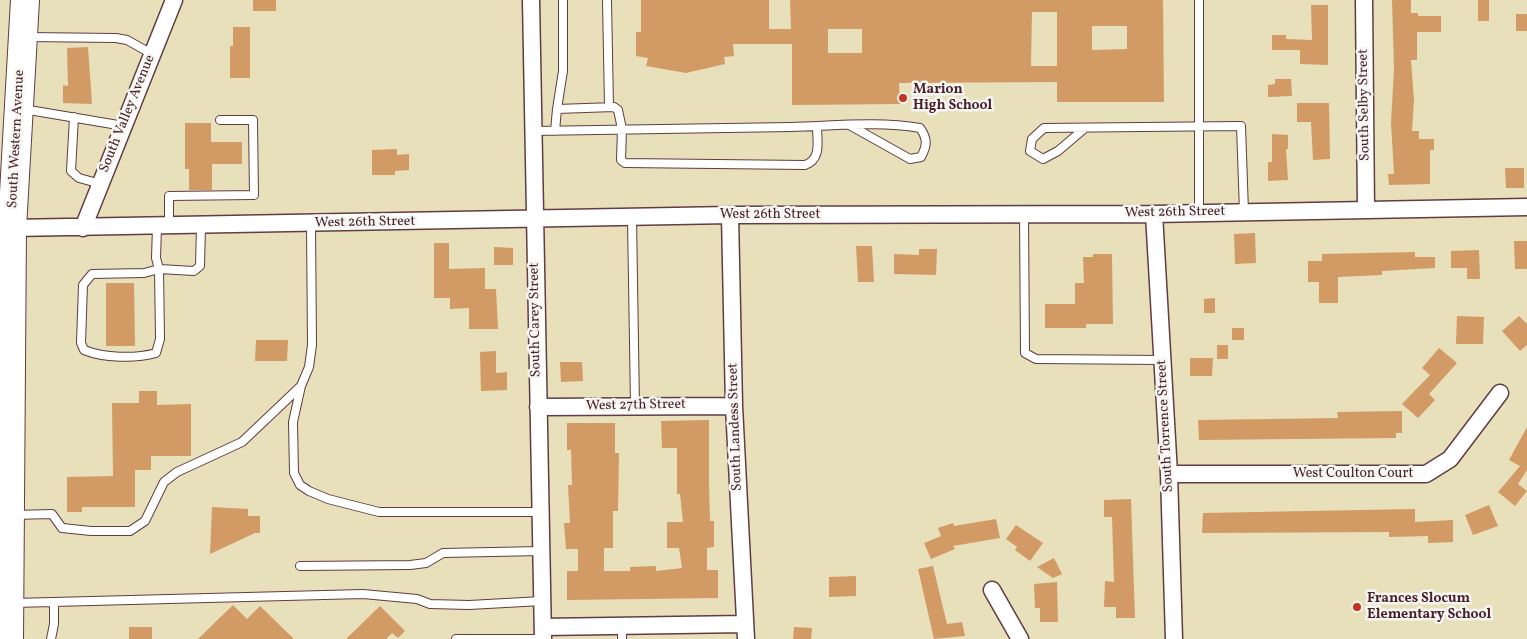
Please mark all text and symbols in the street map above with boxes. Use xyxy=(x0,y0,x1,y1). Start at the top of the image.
street label: South Selby Street xyxy=(1356,49,1374,161)
street label: South Valley Avenue xyxy=(97,53,159,175)
street label: South Western Avenue xyxy=(5,69,29,209)
place label: Marion High School xyxy=(913,82,992,114)
marker: Marion High School xyxy=(897,92,909,104)
street label: West 26th Street xyxy=(1125,204,1225,222)
street label: West 26th Street xyxy=(720,207,820,223)
street label: West 26th Street xyxy=(315,214,415,232)
street label: South Carey Street xyxy=(527,263,545,377)
street label: South Torrence Street xyxy=(1154,359,1178,493)
street label: South Landess Street xyxy=(725,363,747,491)
street label: West 27th Street xyxy=(586,397,686,415)
street label: West Coulton Court xyxy=(1293,466,1413,482)
place label: Frances Slocum Elementary School xyxy=(1367,591,1491,624)
marker: Frances Slocum Elementary School xyxy=(1351,601,1363,613)

